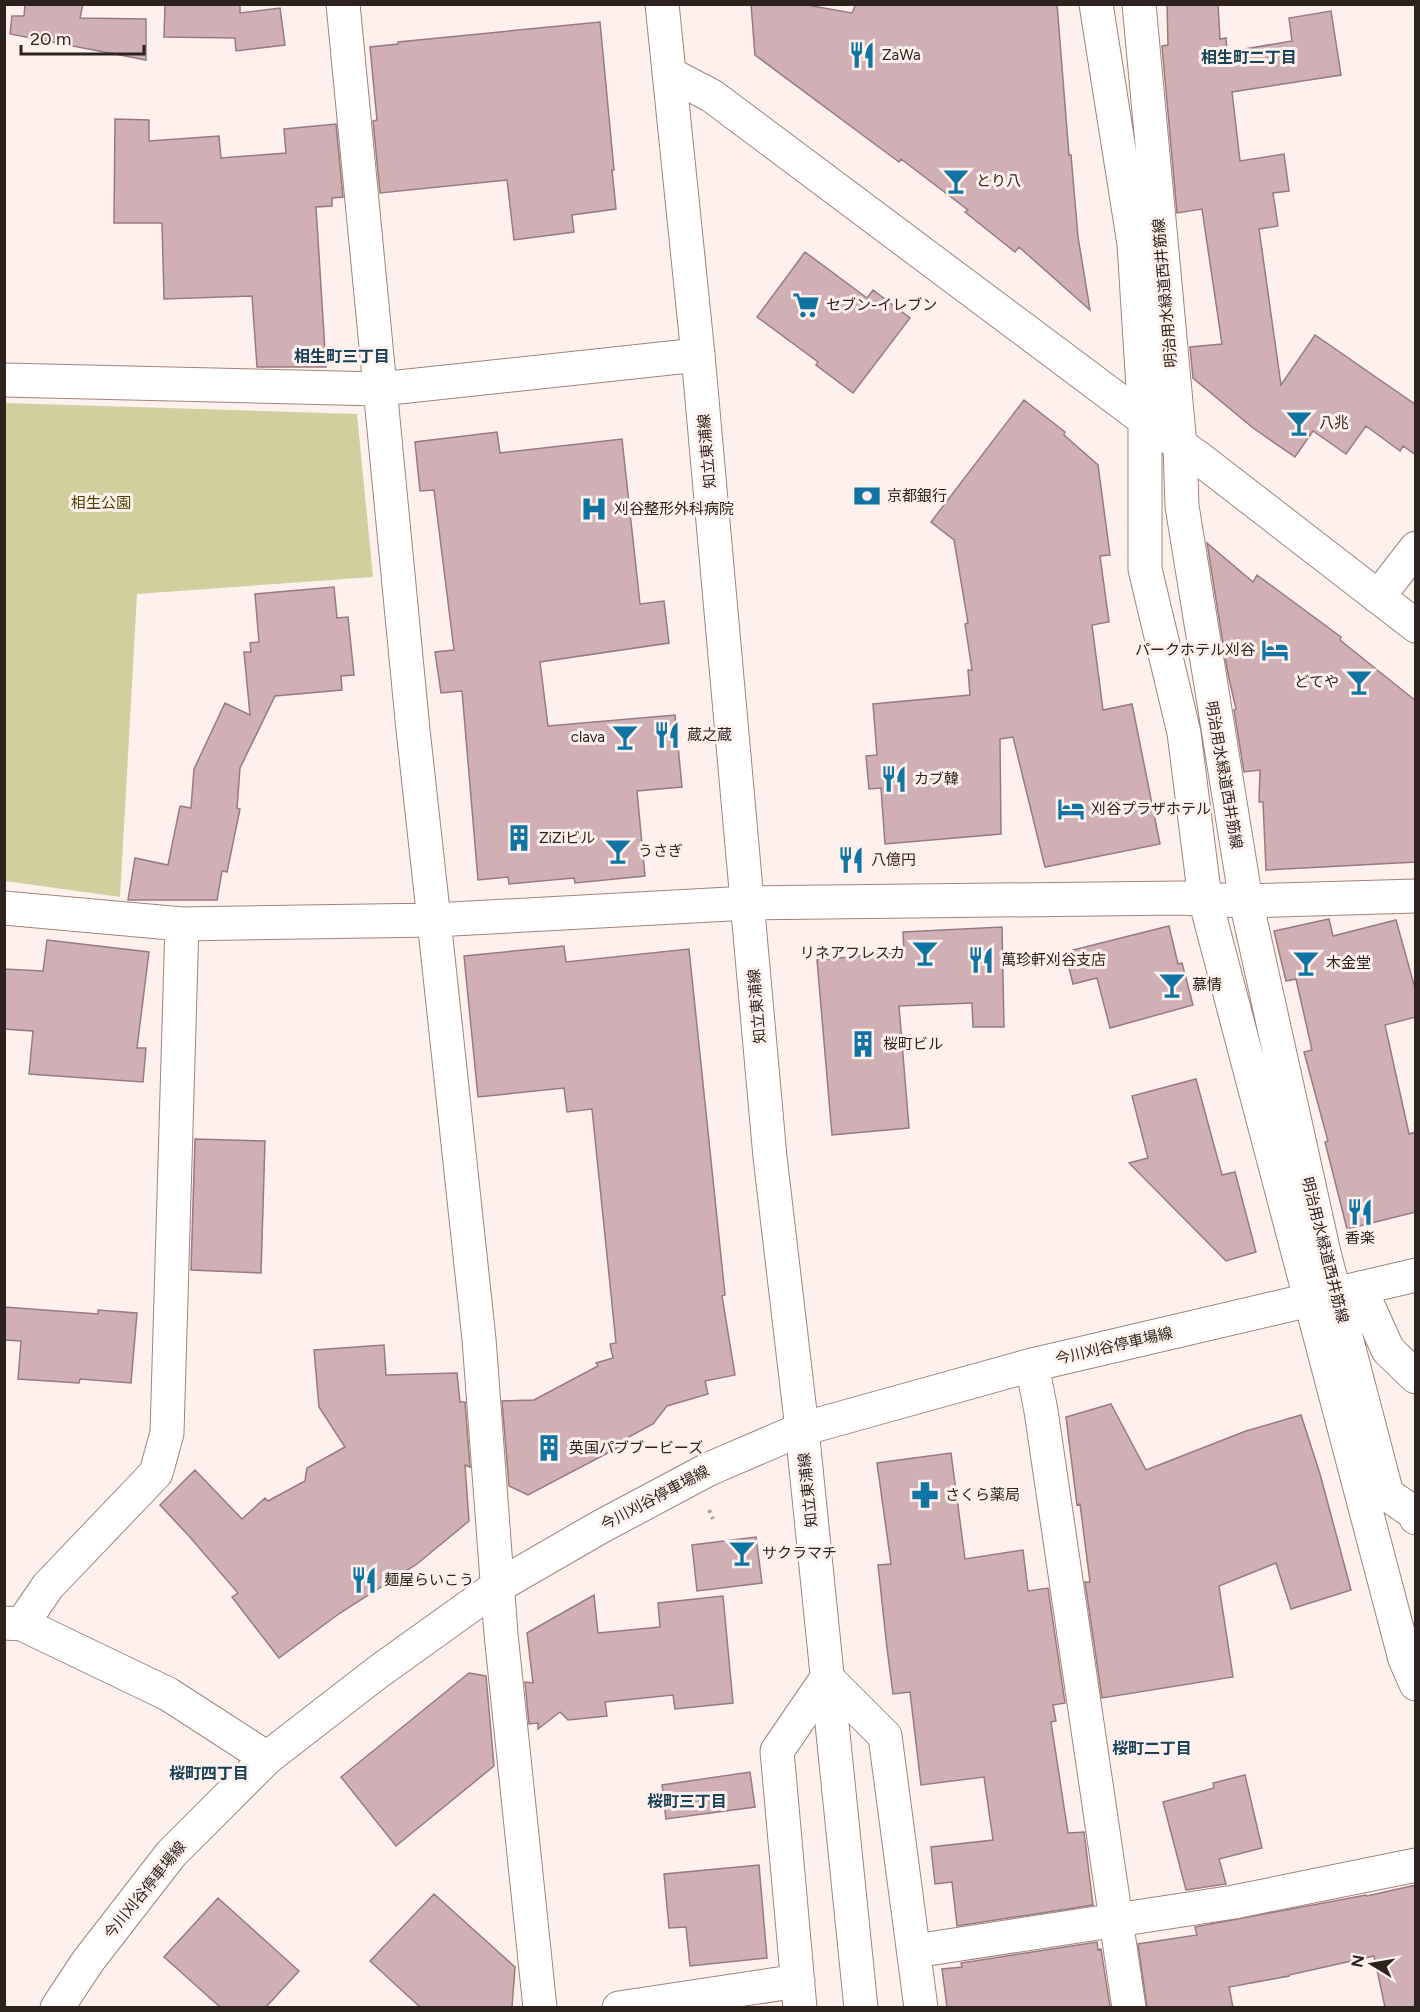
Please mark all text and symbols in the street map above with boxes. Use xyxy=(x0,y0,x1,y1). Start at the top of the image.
scale bar xyxy=(21,18,144,56)
text: 20 m xyxy=(30,28,71,50)
restaurant icon: ZaWa xyxy=(847,40,877,70)
place label: ZaWa xyxy=(882,46,921,64)
district label: 相生町二丁目 xyxy=(1201,48,1297,67)
bar icon: とり八 xyxy=(941,166,971,196)
place label: とり八 xyxy=(976,172,1021,190)
street label: 明治用水緑道西井筋線 xyxy=(1149,217,1181,369)
supermarket icon: セブン-イレブン xyxy=(791,290,821,320)
place label: セブン-イレブン xyxy=(826,296,937,314)
district label: 相生町三丁目 xyxy=(294,347,390,366)
bar icon: 八兆 xyxy=(1284,408,1314,438)
street label: 知立東浦線 xyxy=(695,413,719,489)
place label: 八兆 xyxy=(1319,414,1349,432)
bank icon: 京都銀行 xyxy=(852,481,882,511)
place label: 京都銀行 xyxy=(887,487,947,505)
park label: 相生公園 xyxy=(71,494,131,512)
hospital icon: 刈谷整形外科病院 xyxy=(579,494,609,524)
place label: 刈谷整形外科病院 xyxy=(614,500,734,518)
hotel icon: パークホテル刈谷 xyxy=(1260,635,1290,665)
place label: パークホテル刈谷 xyxy=(1135,641,1255,659)
bar icon: どてや xyxy=(1344,667,1374,697)
place label: どてや xyxy=(1294,673,1339,691)
street label: 明治用水緑道西井筋線 xyxy=(1202,700,1246,850)
restaurant icon: 蔵之蔵 xyxy=(652,720,682,750)
bar icon: clava xyxy=(610,722,640,752)
place label: 蔵之蔵 xyxy=(687,726,732,744)
place label: clava xyxy=(571,728,605,746)
restaurant icon: カブ韓 xyxy=(879,764,909,794)
place label: カブ韓 xyxy=(914,770,959,788)
hotel icon: 刈谷プラザホテル xyxy=(1056,794,1086,824)
place label: 刈谷プラザホテル xyxy=(1091,800,1211,818)
building icon: ZiZiビル xyxy=(504,823,534,853)
place label: ZiZiビル xyxy=(539,829,595,847)
bar icon: うさぎ xyxy=(603,836,633,866)
place label: うさぎ xyxy=(638,842,683,860)
restaurant icon: 八億円 xyxy=(836,845,866,875)
place label: 八億円 xyxy=(871,851,916,869)
bar icon: リネアフレスカ xyxy=(910,938,940,968)
place label: リネアフレスカ xyxy=(800,944,905,962)
restaurant icon: 萬珍軒刈谷支店 xyxy=(966,945,996,975)
bar icon: 木金堂 xyxy=(1291,948,1321,978)
place label: 萬珍軒刈谷支店 xyxy=(1001,951,1106,969)
place label: 木金堂 xyxy=(1326,954,1371,972)
street label: 知立東浦線 xyxy=(745,968,769,1044)
bar icon: 慕情 xyxy=(1157,970,1187,1000)
place label: 慕情 xyxy=(1192,976,1222,994)
building icon: 桜町ビル xyxy=(848,1029,878,1059)
place label: 桜町ビル xyxy=(883,1035,943,1053)
street label: 明治用水緑道西井筋線 xyxy=(1298,1175,1352,1325)
restaurant icon: 香楽 xyxy=(1345,1197,1375,1227)
place label: 香楽 xyxy=(1345,1229,1375,1247)
street label: 今川刈谷停車場線 xyxy=(1054,1324,1174,1368)
building icon: 英国パブブービーズ xyxy=(534,1433,564,1463)
place label: 英国パブブービーズ xyxy=(569,1439,703,1457)
street label: 知立東浦線 xyxy=(795,1452,821,1528)
street label: 今川刈谷停車場線 xyxy=(598,1462,712,1534)
pharmacy icon: さくら薬局 xyxy=(910,1480,940,1510)
place label: さくら薬局 xyxy=(945,1486,1020,1504)
bar icon: サクラマチ xyxy=(727,1538,757,1568)
place label: サクラマチ xyxy=(762,1544,837,1562)
restaurant icon: 麺屋らいこう xyxy=(349,1565,379,1595)
place label: 麺屋らいこう xyxy=(384,1571,474,1589)
district label: 桜町二丁目 xyxy=(1112,1739,1192,1758)
district label: 桜町四丁目 xyxy=(169,1764,249,1783)
district label: 桜町三丁目 xyxy=(647,1792,727,1811)
street label: 今川刈谷停車場線 xyxy=(100,1838,190,1942)
north arrow xyxy=(1342,1934,1402,1994)
text: N xyxy=(1347,1953,1368,1969)

